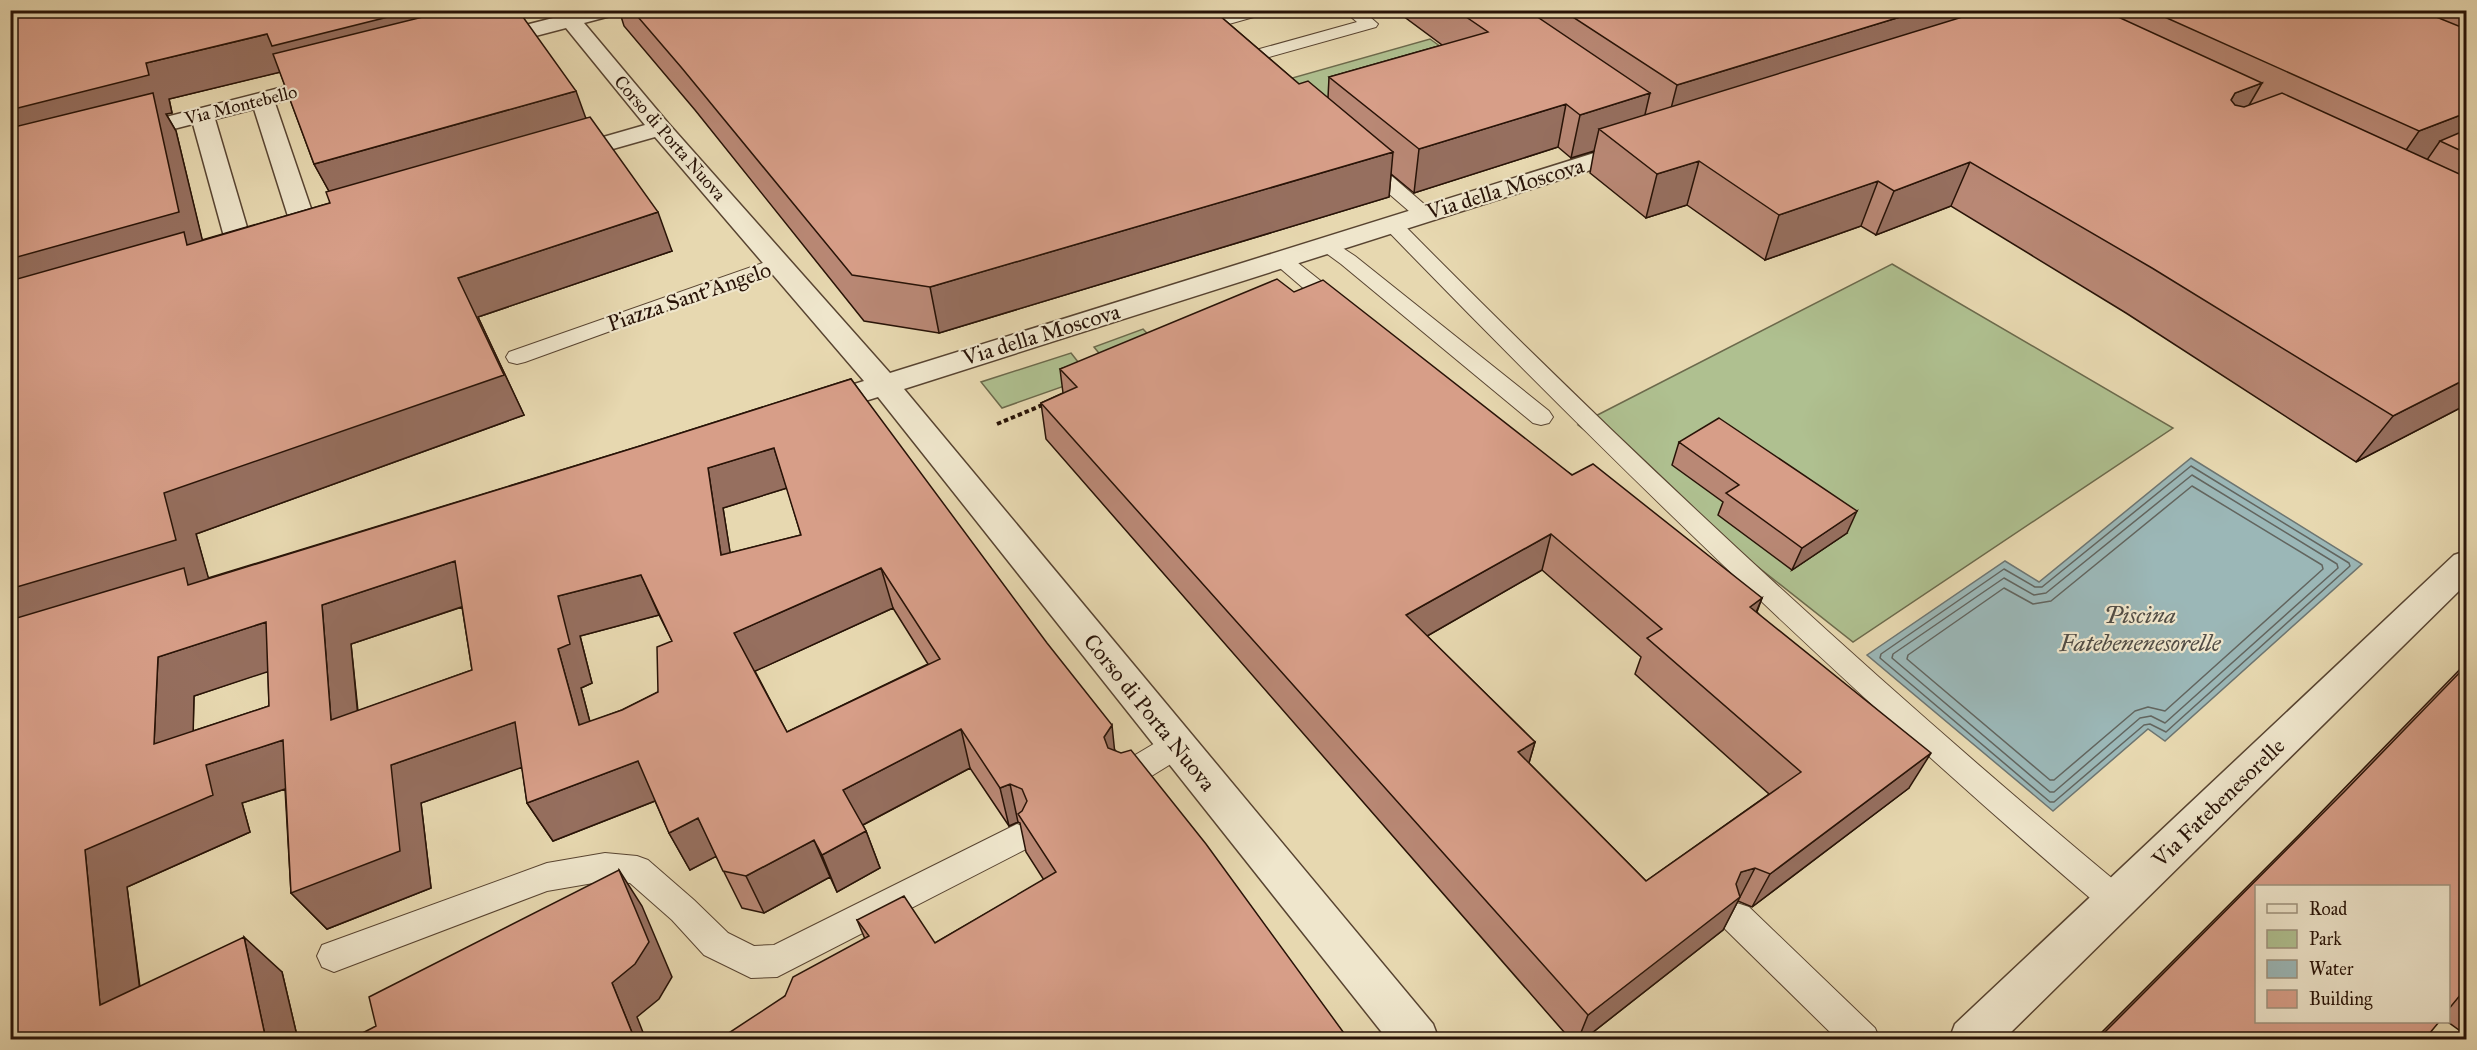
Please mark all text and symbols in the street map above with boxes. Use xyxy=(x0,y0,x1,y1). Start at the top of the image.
street label: Corso di Porta Nuova xyxy=(609,71,731,206)
street label: Via Montebello xyxy=(182,80,300,130)
street label: Via della Moscova xyxy=(1422,151,1588,226)
street label: Piazza Sant'Angelo xyxy=(604,256,775,337)
street label: Via della Moscova xyxy=(958,297,1124,372)
water label: Piscina Fatebenenesorelle xyxy=(2058,600,2222,658)
street label: Corso di Porta Nuova xyxy=(1078,628,1222,797)
street label: Via Fatebenesorelle xyxy=(2146,732,2290,873)
legend xyxy=(2255,885,2450,1023)
text: Road xyxy=(2309,898,2347,920)
text: Park xyxy=(2309,928,2342,950)
text: Water xyxy=(2309,958,2354,980)
text: Building xyxy=(2309,988,2373,1011)

